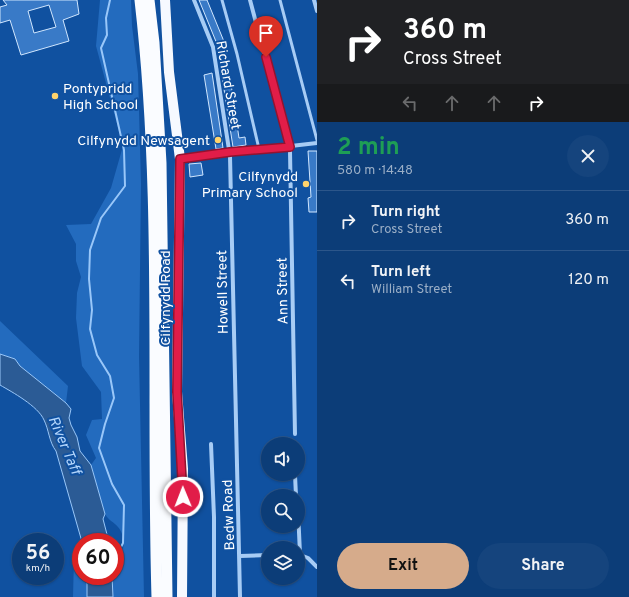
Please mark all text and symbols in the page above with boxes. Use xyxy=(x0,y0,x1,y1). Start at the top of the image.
text: 360 m xyxy=(403,13,487,49)
pin xyxy=(249,16,283,57)
icon: right xyxy=(337,16,389,68)
icon: arrive xyxy=(255,22,277,44)
street label: Richard Street xyxy=(211,39,244,131)
text: Cross Street xyxy=(403,48,502,71)
place label: Pontypridd High School xyxy=(63,81,138,114)
marker: Pontypridd High School xyxy=(50,91,60,101)
icon: left xyxy=(399,92,421,114)
icon: ahead xyxy=(441,92,463,114)
icon: ahead xyxy=(483,92,505,114)
icon: right xyxy=(525,92,547,114)
place label: Cilfynydd Newsagent xyxy=(77,133,210,150)
text: 2 min xyxy=(337,133,400,163)
marker: Cilfynydd Newsagent xyxy=(213,135,223,145)
button: close xyxy=(567,135,609,177)
text: 580 m · 14:48 xyxy=(337,163,413,179)
place label: Cilfynydd Primary School xyxy=(202,169,298,202)
marker: Cilfynydd Primary School xyxy=(301,179,311,189)
text: Turn right xyxy=(371,203,440,222)
icon: right xyxy=(337,210,359,232)
text: 360 m xyxy=(565,211,609,230)
text: Cross Street xyxy=(371,222,442,238)
street label: Cilfynydd Road xyxy=(158,250,175,346)
street label: Howell Street xyxy=(214,250,233,334)
street label: Ann Street xyxy=(274,257,293,325)
text: Turn left xyxy=(371,263,431,282)
icon: left xyxy=(337,270,359,292)
text: 120 m xyxy=(568,271,609,290)
text: William Street xyxy=(371,282,452,298)
water label: River Taff xyxy=(43,413,85,480)
map controls xyxy=(261,437,305,585)
button: sound xyxy=(261,437,305,481)
position arrow xyxy=(162,476,204,518)
street label: Bedw Road xyxy=(220,479,239,551)
button: search xyxy=(261,489,305,533)
speed limit sign: 60 xyxy=(72,533,124,585)
text: 56 xyxy=(26,541,50,567)
button: layers xyxy=(261,541,305,585)
button: Exit xyxy=(337,543,469,589)
button: Share xyxy=(477,543,609,589)
text: km/h xyxy=(26,562,50,575)

